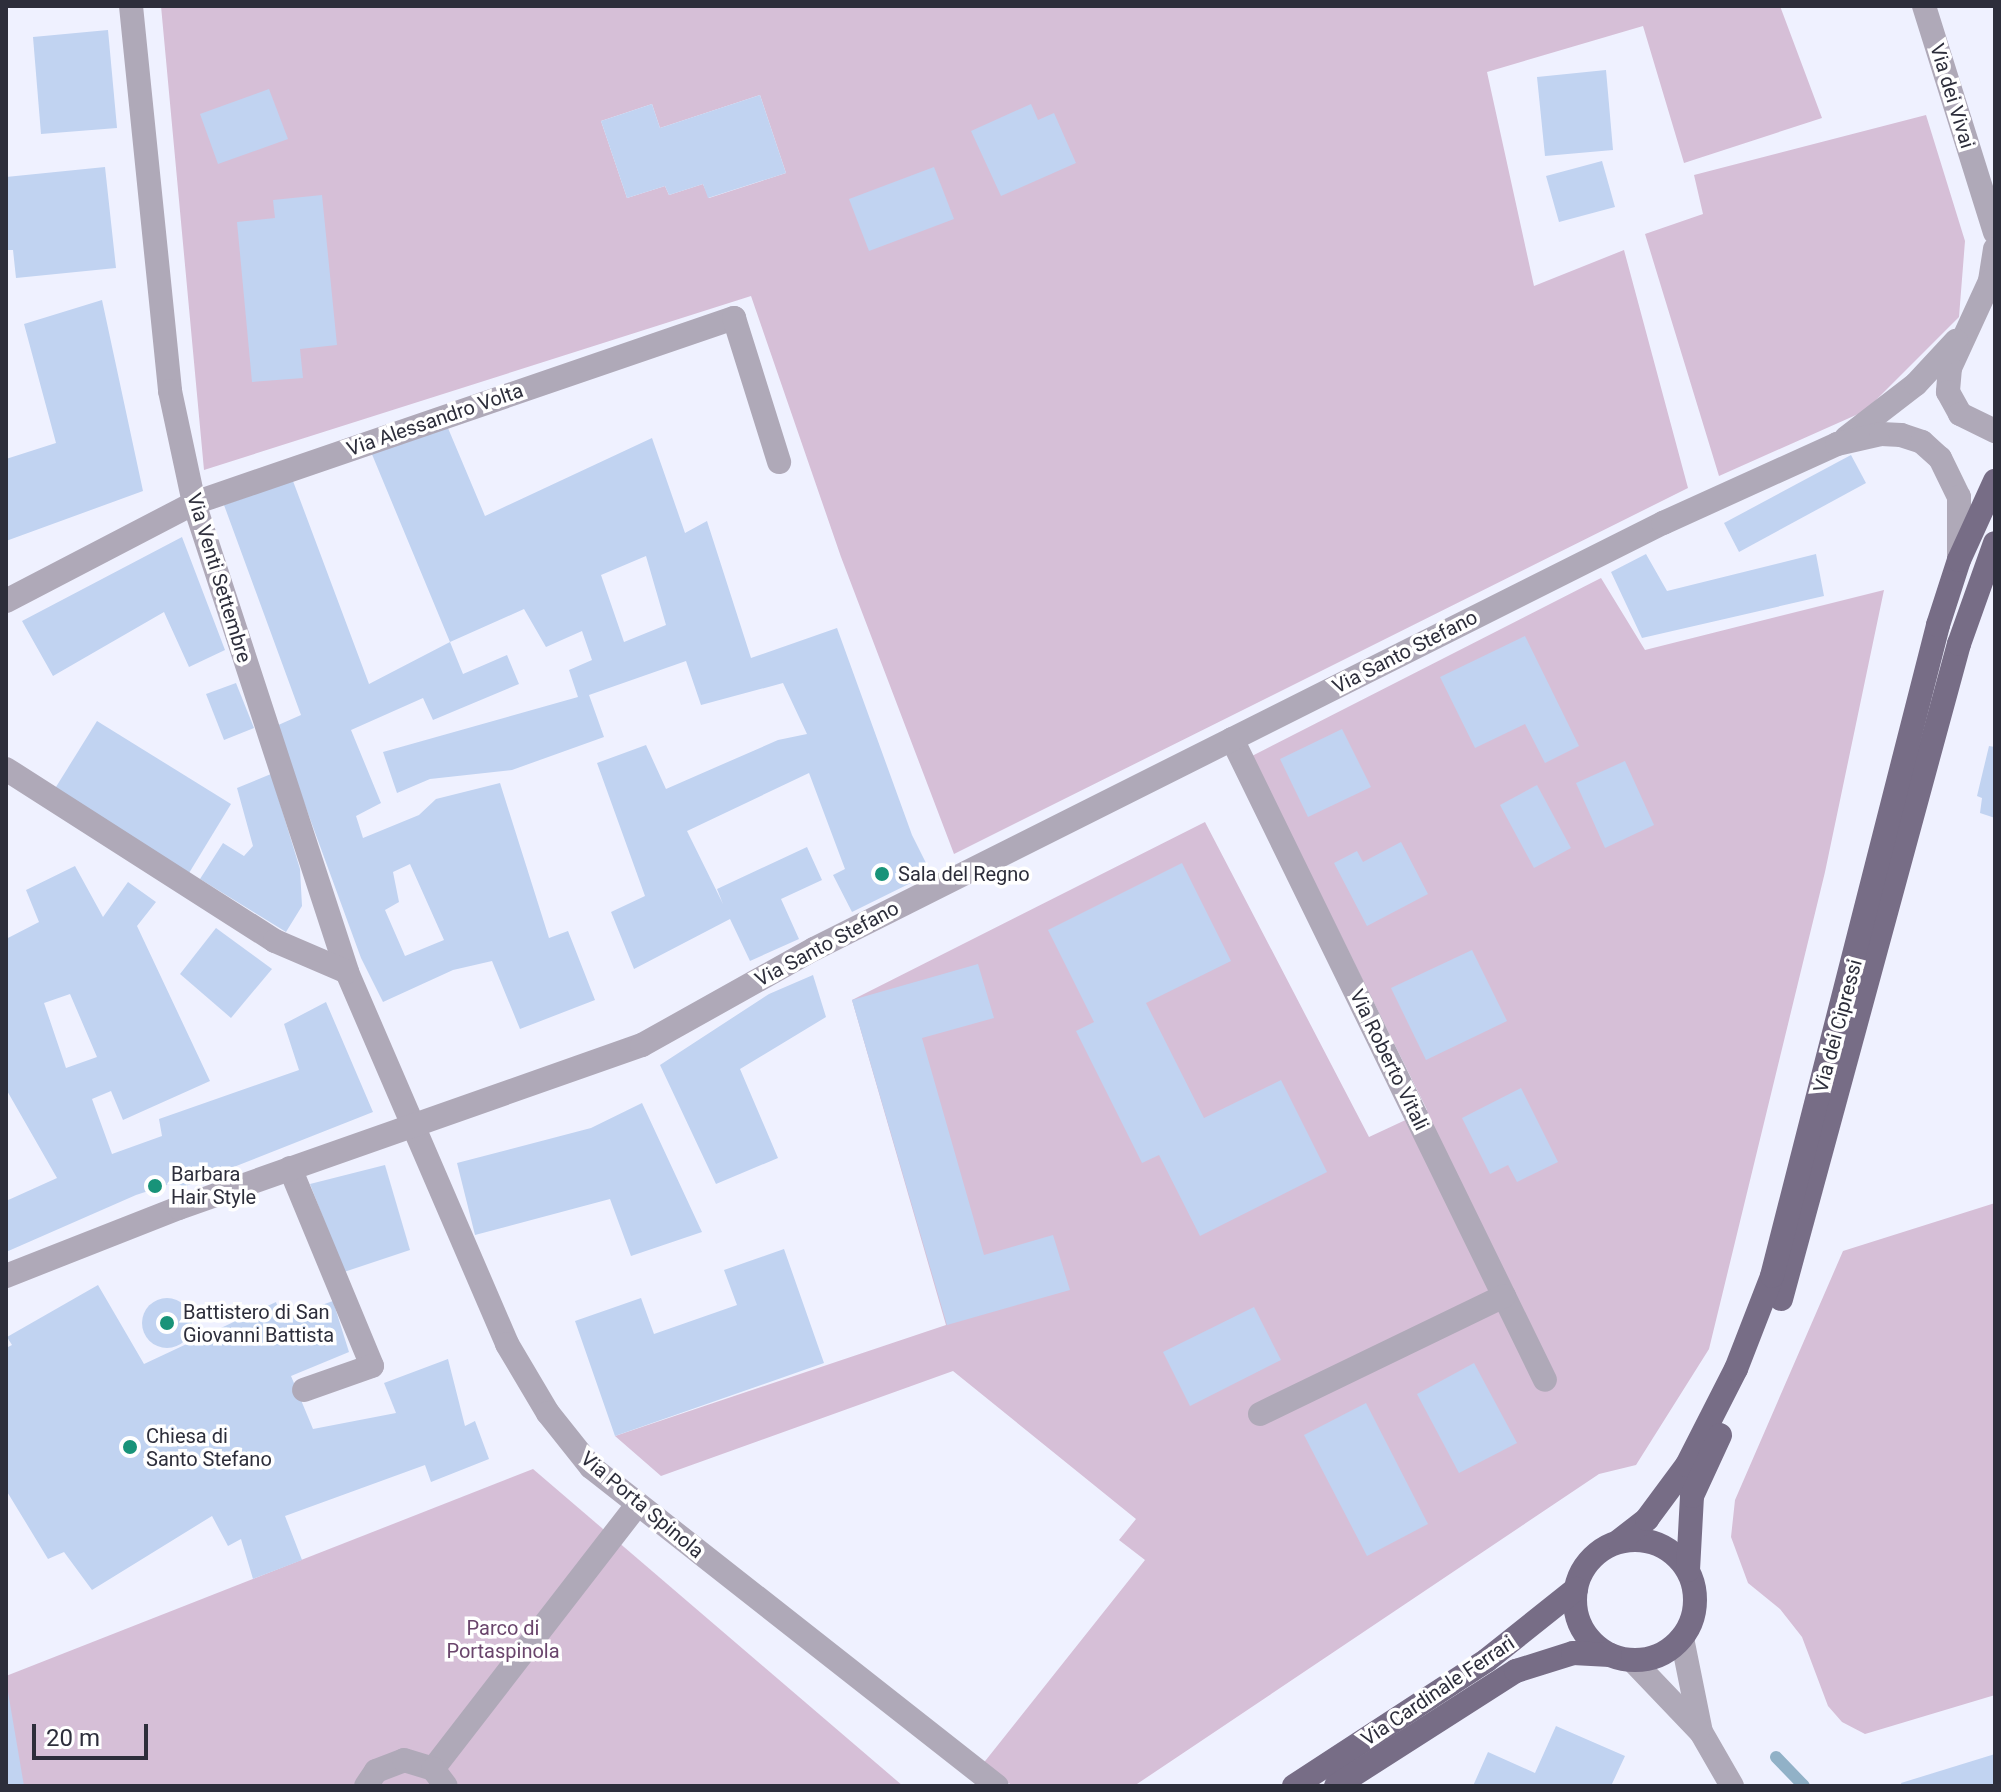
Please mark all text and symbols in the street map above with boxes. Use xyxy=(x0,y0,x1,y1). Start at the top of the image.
street label: Via dei Vivai xyxy=(1925,41,1979,151)
street label: Via Alessandro Volta xyxy=(344,379,526,461)
street label: Via Venti Settembre xyxy=(182,490,256,666)
street label: Via Santo Stefano xyxy=(1329,605,1481,699)
place label: Sala del Regno xyxy=(898,862,1030,886)
marker: Sala del Regno xyxy=(873,865,891,883)
street label: Via Santo Stefano xyxy=(751,896,903,992)
street label: Via dei Cipressi xyxy=(1809,957,1867,1095)
street label: Via Roberto Vitali xyxy=(1345,986,1433,1134)
place label: Barbara Hair Style xyxy=(171,1162,256,1209)
marker: Barbara Hair Style xyxy=(146,1177,164,1195)
place label: Battistero di San Giovanni Battista xyxy=(183,1300,334,1347)
marker: Battistero di San Giovanni Battista xyxy=(158,1314,176,1332)
place label: Chiesa di Santo Stefano xyxy=(146,1424,272,1471)
marker: Chiesa di Santo Stefano xyxy=(121,1438,139,1456)
street label: Via Porta Spinola xyxy=(576,1447,708,1563)
park label: Parco di Portaspinola xyxy=(446,1616,560,1663)
street label: Via Cardinale Ferrari xyxy=(1357,1631,1519,1751)
scale bar xyxy=(36,1708,152,1758)
text: 20 m xyxy=(46,1724,100,1752)

